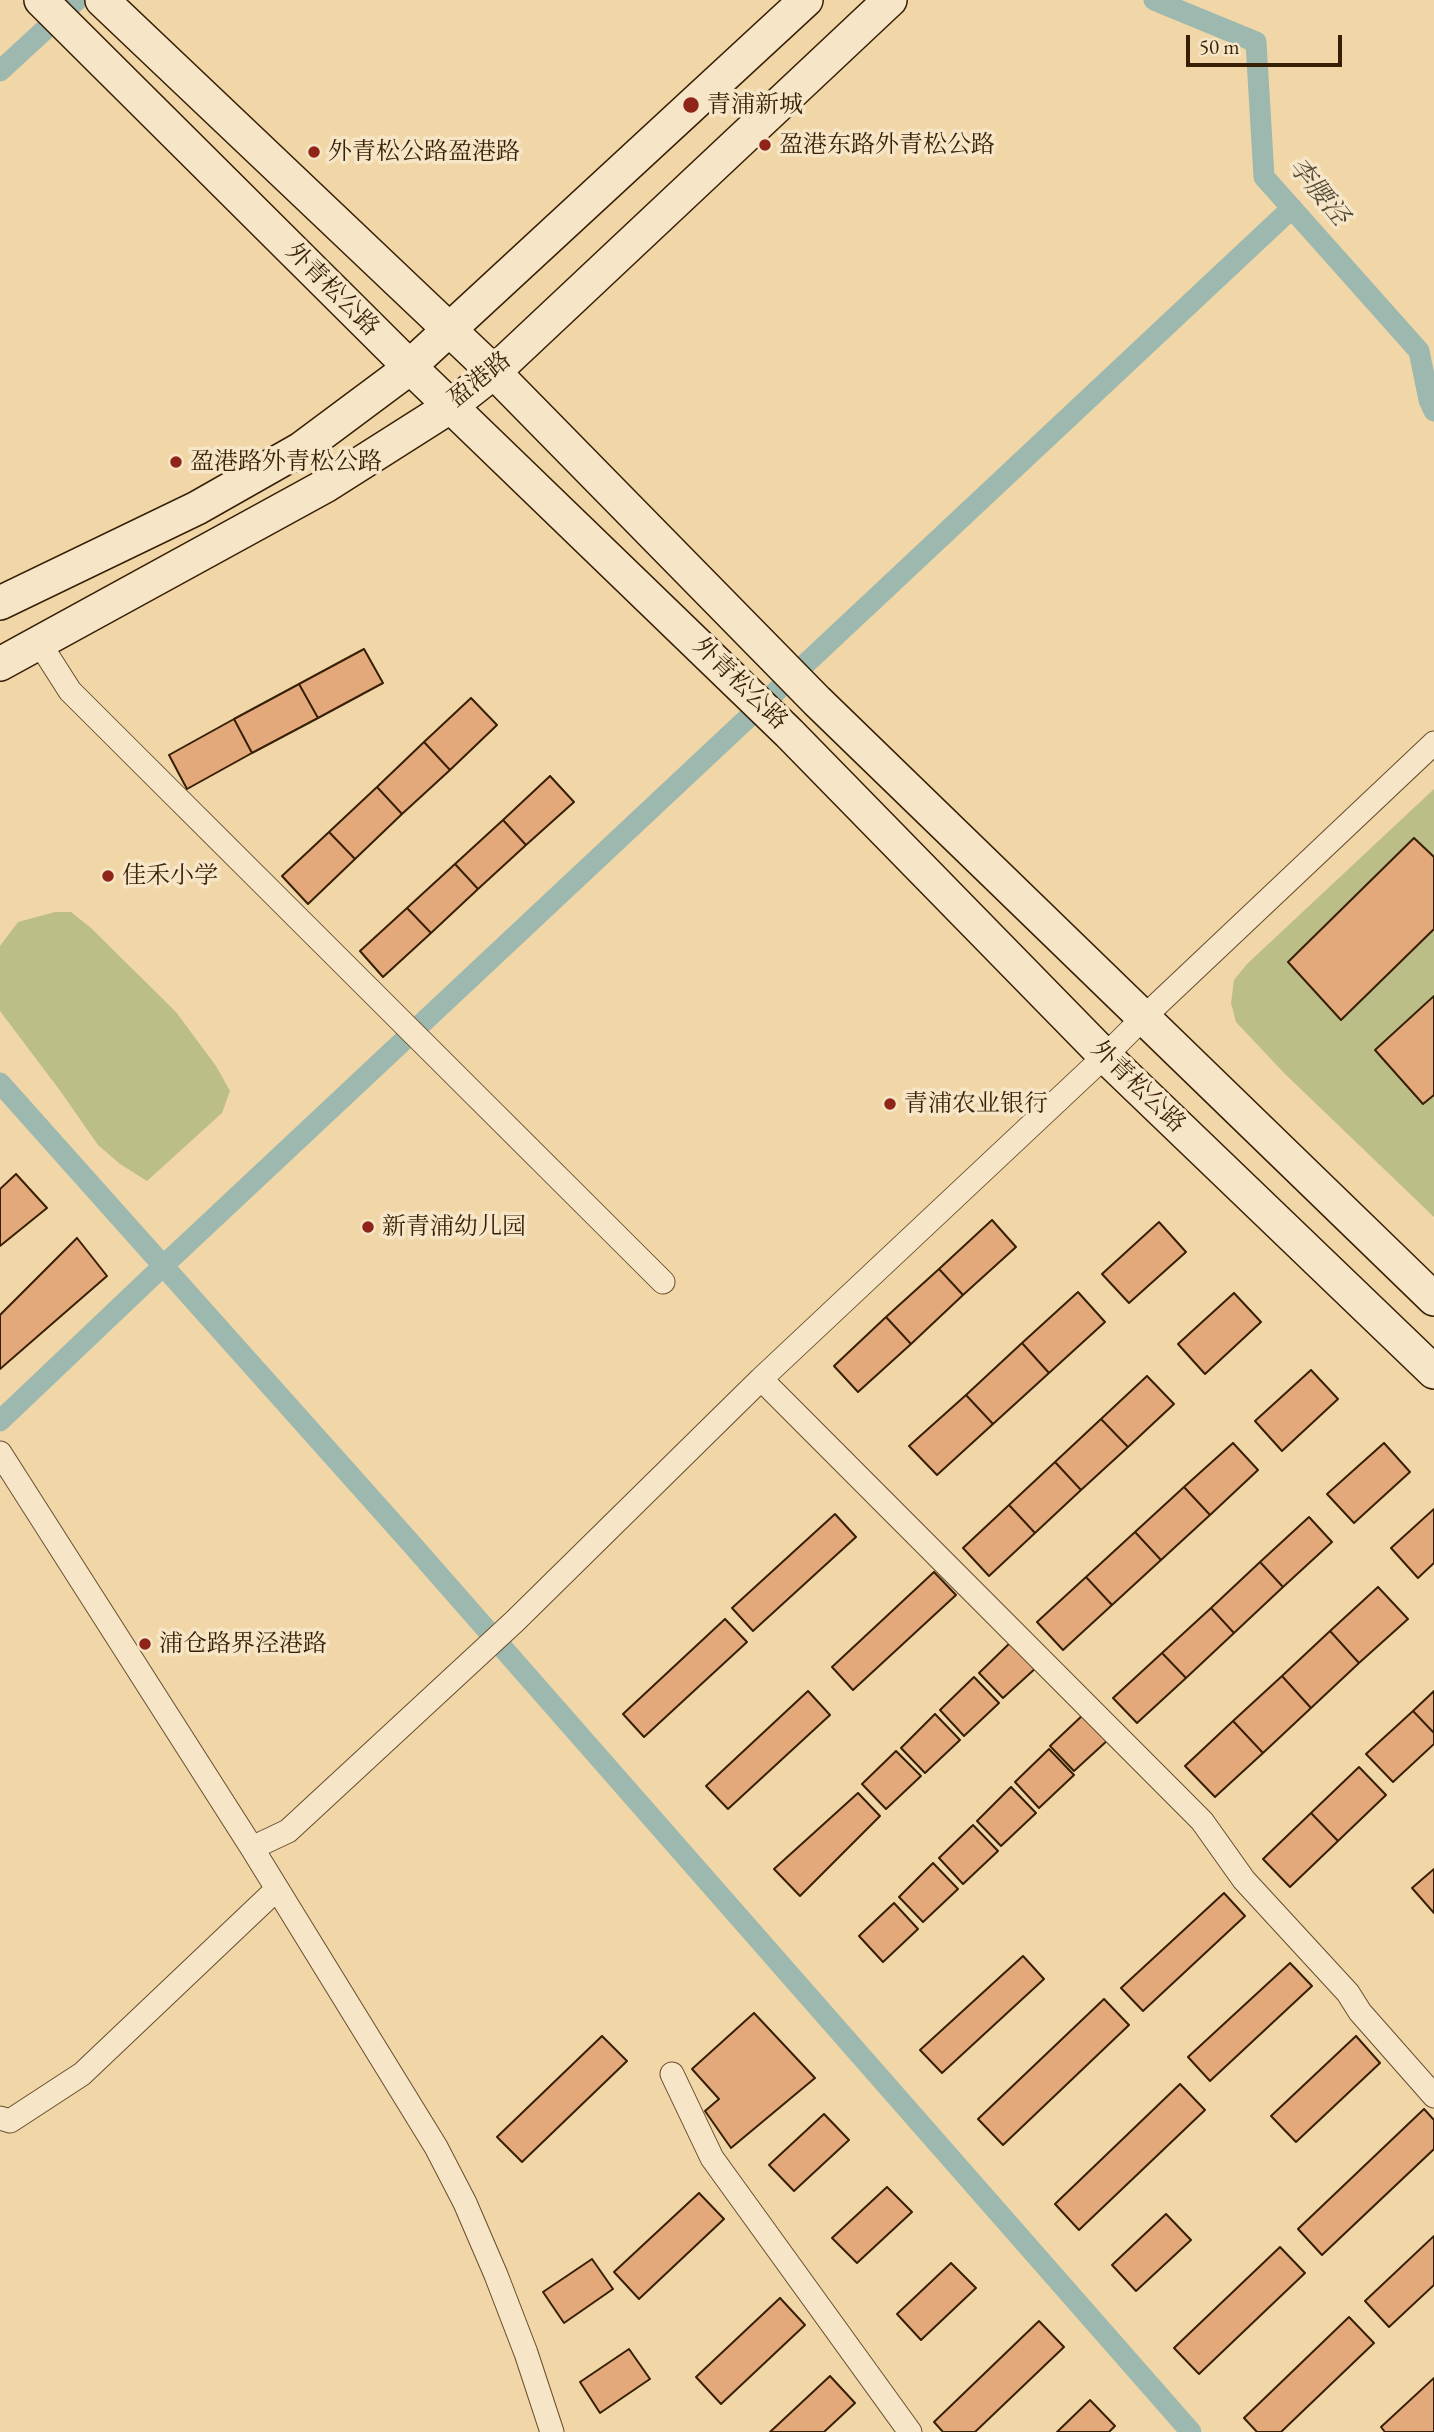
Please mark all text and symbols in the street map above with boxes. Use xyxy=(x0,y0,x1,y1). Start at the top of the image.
scale bar xyxy=(1189,21,1345,65)
text: 50 m xyxy=(1199,33,1240,60)
place label: 青浦新城 xyxy=(707,91,803,119)
marker: 青浦新城 xyxy=(681,95,701,115)
place label: 盈港东路外青松公路 xyxy=(779,131,995,159)
marker: 盈港东路外青松公路 xyxy=(757,137,773,153)
place label: 外青松公路盈港路 xyxy=(328,138,520,166)
marker: 外青松公路盈港路 xyxy=(306,144,322,160)
water label: 李腰泾 xyxy=(1281,152,1355,232)
street label: 外青松公路 xyxy=(279,237,385,343)
street label: 盈港路 xyxy=(443,346,517,414)
place label: 盈港路外青松公路 xyxy=(190,448,382,476)
marker: 盈港路外青松公路 xyxy=(168,454,184,470)
street label: 外青松公路 xyxy=(687,632,793,736)
place label: 佳禾小学 xyxy=(122,862,218,890)
marker: 佳禾小学 xyxy=(100,868,116,884)
street label: 外青松公路 xyxy=(1085,1035,1191,1139)
place label: 青浦农业银行 xyxy=(904,1090,1048,1118)
marker: 青浦农业银行 xyxy=(882,1096,898,1112)
place label: 新青浦幼儿园 xyxy=(382,1213,526,1241)
marker: 新青浦幼儿园 xyxy=(360,1219,376,1235)
place label: 浦仓路界泾港路 xyxy=(159,1630,327,1658)
marker: 浦仓路界泾港路 xyxy=(137,1636,153,1652)

